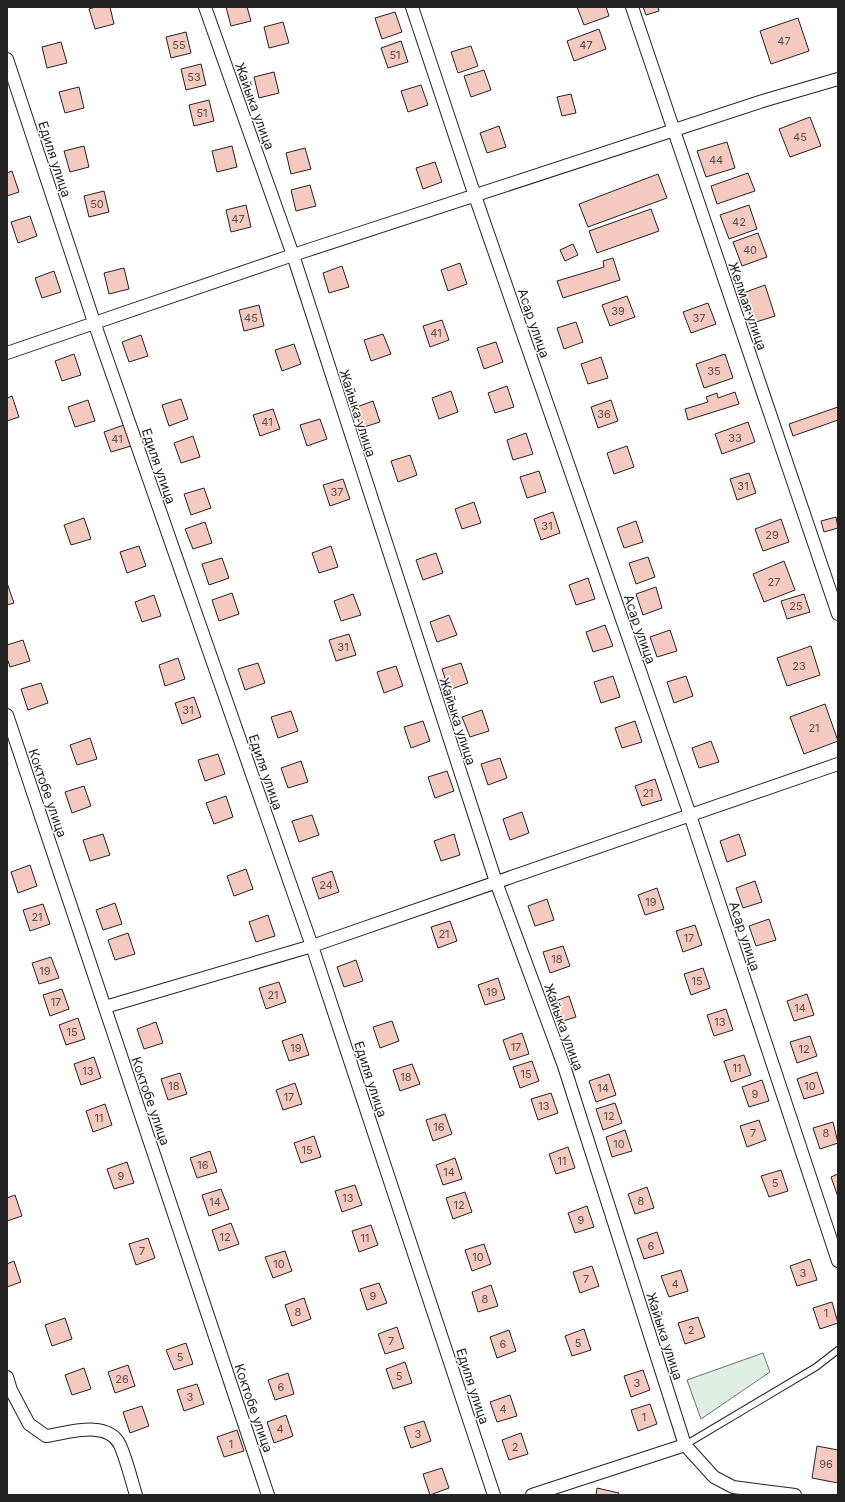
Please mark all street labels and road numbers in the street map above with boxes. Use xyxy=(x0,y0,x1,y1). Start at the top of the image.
street label: Жайыка улица xyxy=(232,60,278,152)
street label: Едиля улица xyxy=(35,119,75,199)
street label: Желмая улица xyxy=(725,260,771,352)
street label: Асар улица xyxy=(515,286,553,360)
street label: Жайыка улица xyxy=(336,367,380,459)
street label: Едиля улица xyxy=(139,426,179,506)
street label: Асар улица xyxy=(621,592,659,666)
street label: Жайыка улица xyxy=(436,675,480,767)
street label: Едиля улица xyxy=(246,732,286,812)
street label: Коктобе улица xyxy=(25,747,71,839)
street label: Асар улица xyxy=(726,899,764,973)
street label: Жайыка улица xyxy=(541,981,587,1073)
street label: Едиля улица xyxy=(351,1039,391,1119)
street label: Коктобе улица xyxy=(128,1055,174,1147)
street label: Жайыка улица xyxy=(643,1290,687,1382)
street label: Едиля улица xyxy=(453,1346,493,1426)
street label: Коктобе улица xyxy=(231,1362,277,1454)

